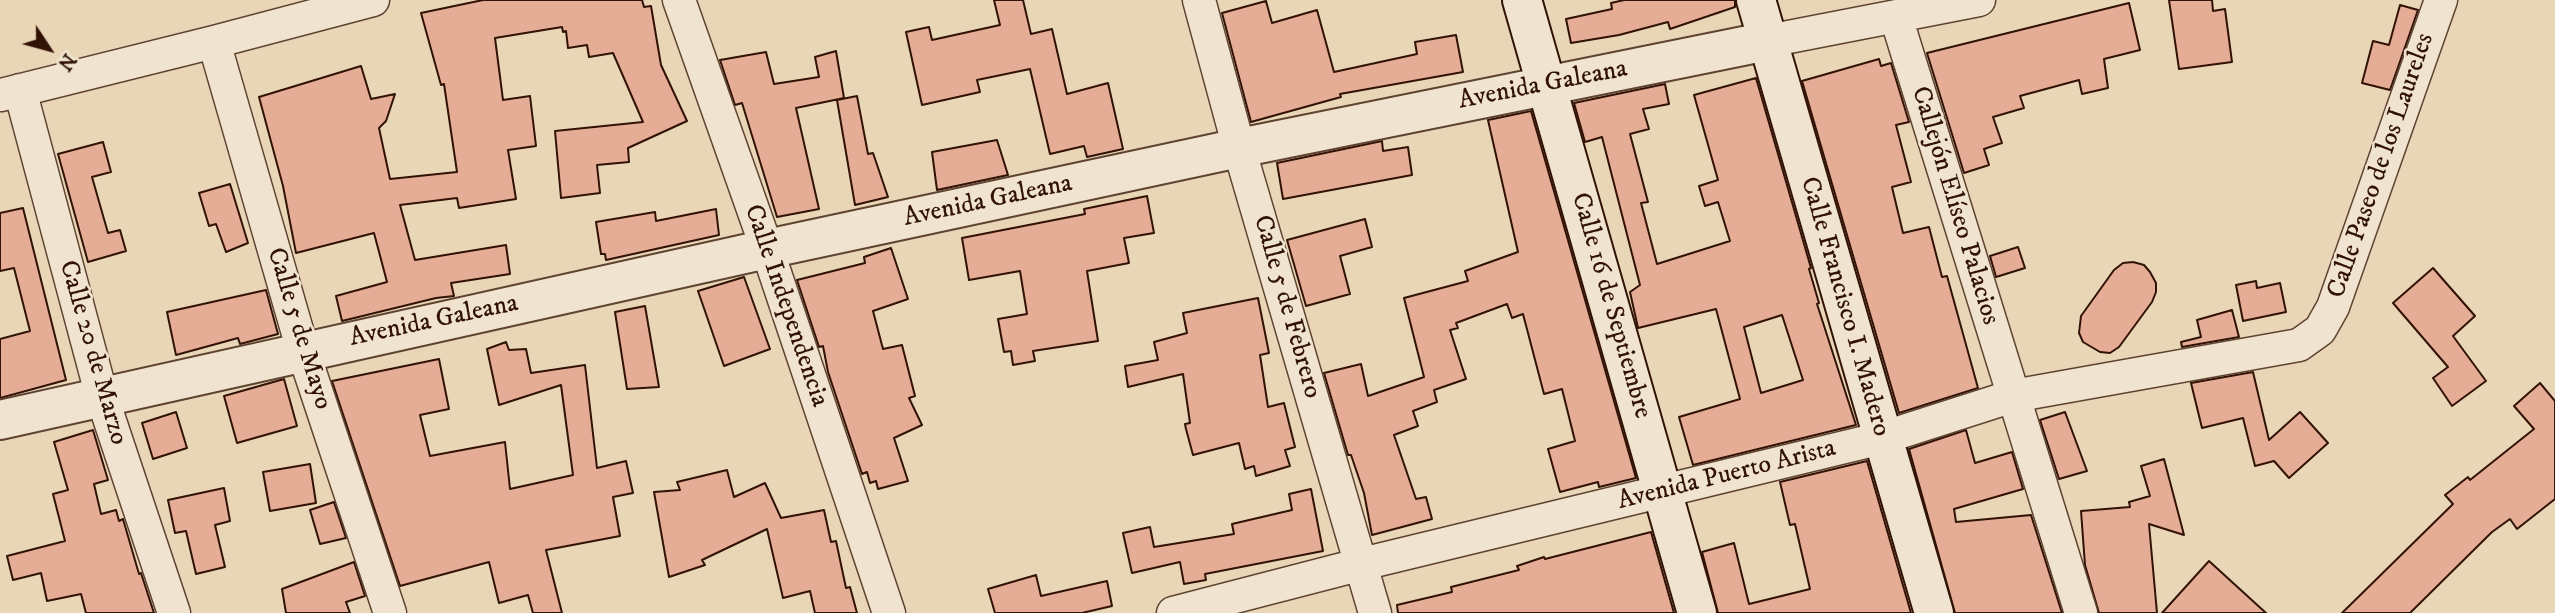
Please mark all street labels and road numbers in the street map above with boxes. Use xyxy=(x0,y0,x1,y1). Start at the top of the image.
street label: Calle Paseo de los Laureles xyxy=(2322,30,2442,302)
street label: Avenida Galeana xyxy=(1456,54,1630,118)
street label: Callejón Elíseo Palacios xyxy=(1903,83,2005,329)
street label: Avenida Galeana xyxy=(901,169,1075,235)
street label: Calle Francisco I. Madero xyxy=(1792,174,1896,440)
street label: Calle 16 de Septiembre xyxy=(1563,190,1657,422)
street label: Calle Independencia xyxy=(736,201,834,411)
street label: Calle 5 de Febrero xyxy=(1245,212,1327,402)
street label: Calle 5 de Mayo xyxy=(259,244,337,414)
street label: Calle 20 de Marzo xyxy=(51,257,133,449)
street label: Avenida Galeana xyxy=(347,289,521,355)
street label: Avenida Puerto Arista xyxy=(1615,434,1839,518)

